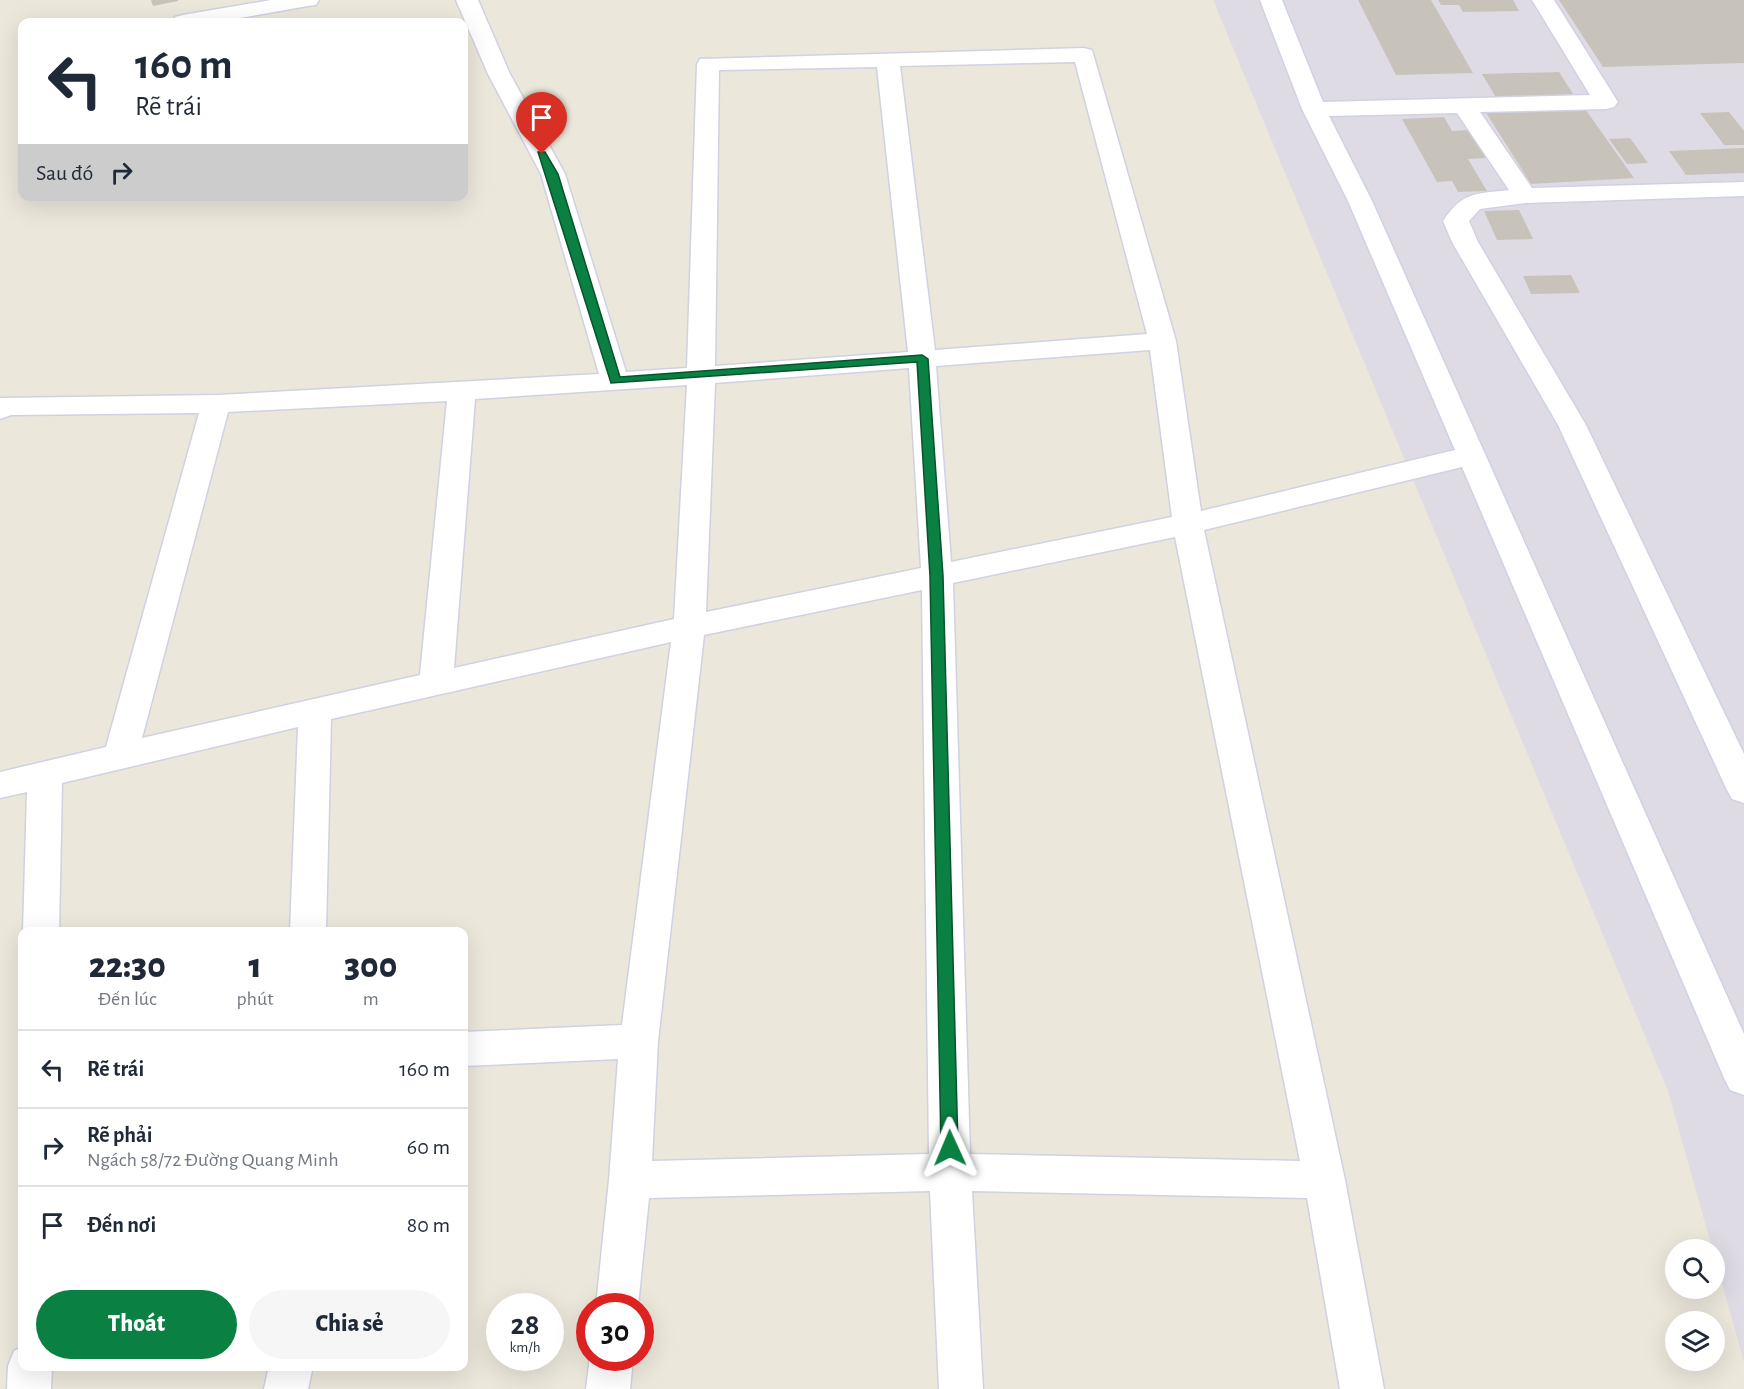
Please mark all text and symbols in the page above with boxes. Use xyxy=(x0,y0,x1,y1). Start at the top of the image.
icon: left xyxy=(36,42,114,120)
text: 160 m xyxy=(135,44,233,86)
pin xyxy=(516,92,567,154)
text: Rẽ trái xyxy=(135,93,202,120)
icon: arrive xyxy=(525,101,558,134)
icon: right xyxy=(105,156,138,189)
text: Sau đó xyxy=(36,162,93,184)
text: 22:30 xyxy=(89,948,166,984)
text: 1 xyxy=(248,948,262,984)
text: 300 xyxy=(344,948,397,984)
text: Đến lúc xyxy=(98,989,157,1009)
text: phút xyxy=(236,989,274,1009)
text: m xyxy=(363,989,379,1009)
icon: left xyxy=(36,1053,69,1086)
text: Rẽ trái xyxy=(87,1058,144,1080)
text: 160 m xyxy=(399,1058,450,1080)
position arrow xyxy=(918,1116,982,1180)
text: Rẽ phải xyxy=(87,1124,152,1146)
icon: right xyxy=(36,1131,69,1164)
text: 60 m xyxy=(407,1136,450,1158)
text: Ngách 58/72 Đường Quang Minh xyxy=(87,1150,339,1170)
icon: arrive xyxy=(36,1209,69,1242)
text: Đến nơi xyxy=(87,1214,156,1236)
text: 80 m xyxy=(407,1214,450,1236)
map controls xyxy=(1665,1239,1725,1371)
button: search xyxy=(1665,1239,1725,1299)
button: Thoát xyxy=(36,1290,237,1359)
button: Chia sẻ xyxy=(249,1290,450,1359)
speed limit sign: 30 xyxy=(576,1293,654,1371)
text: 28 xyxy=(511,1310,539,1340)
button: layers xyxy=(1665,1311,1725,1371)
text: km/h xyxy=(510,1340,540,1355)

